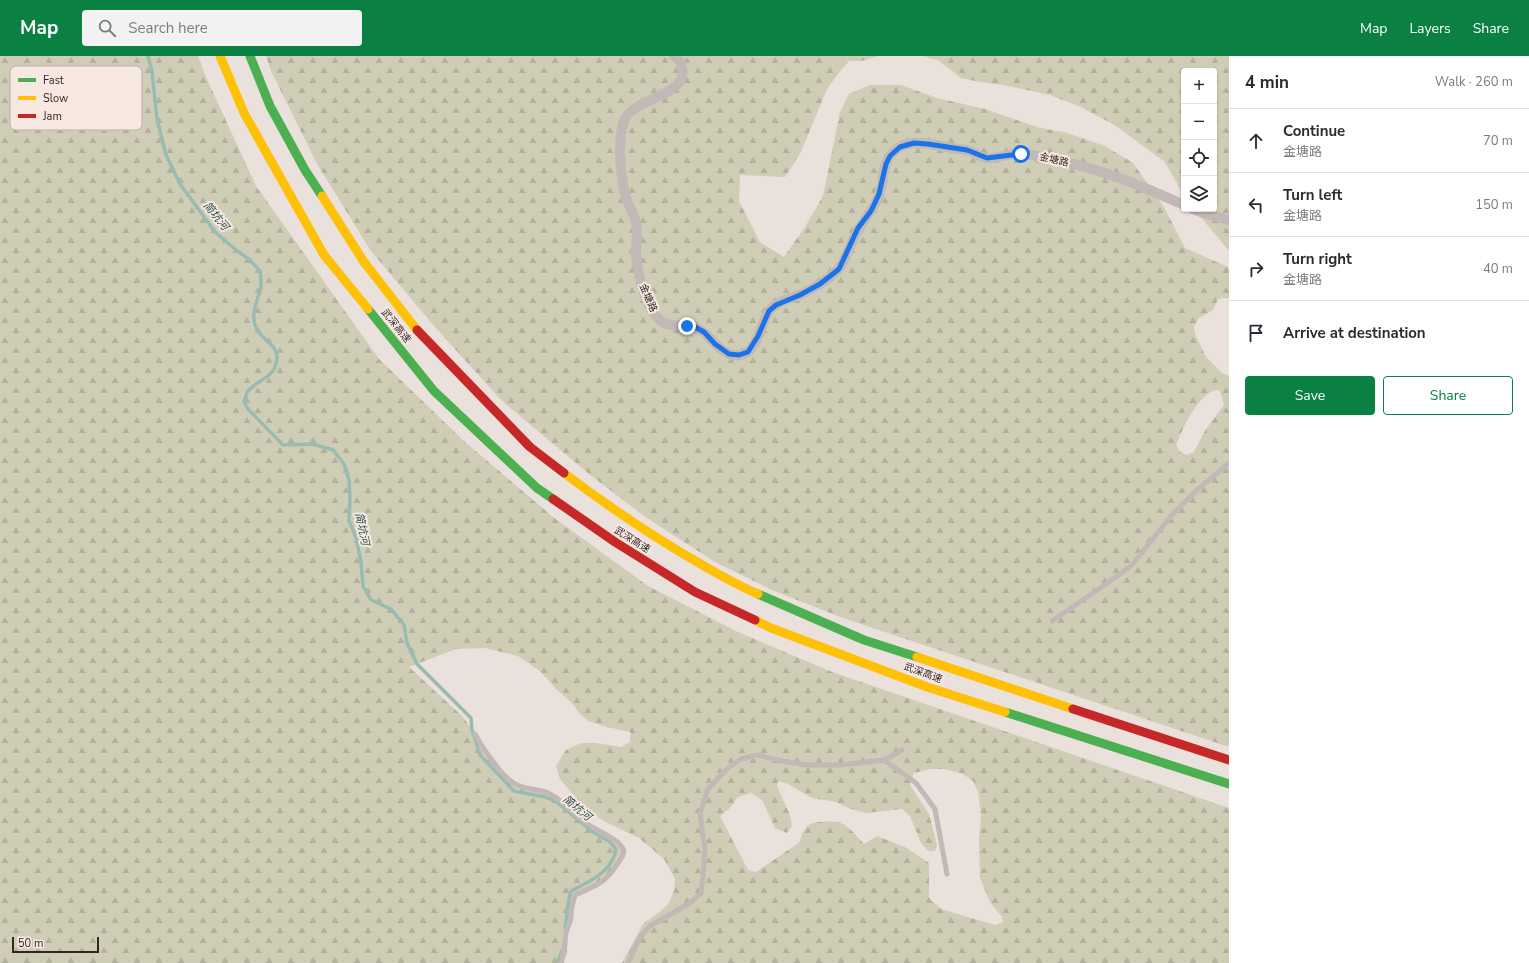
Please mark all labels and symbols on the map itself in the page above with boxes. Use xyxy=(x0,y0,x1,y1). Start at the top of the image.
legend xyxy=(10,66,142,130)
text: Fast xyxy=(43,73,64,88)
text: Slow xyxy=(43,91,68,106)
text: Jam xyxy=(42,109,62,124)
route start xyxy=(1012,145,1030,163)
street label: 金塘路 xyxy=(1038,150,1070,170)
water label: 简坑河 xyxy=(200,199,234,235)
street label: 金塘路 xyxy=(636,281,660,315)
street label: 武深高速 xyxy=(378,306,414,346)
route end xyxy=(678,317,696,335)
water label: 简坑河 xyxy=(351,511,373,549)
street label: 武深高速 xyxy=(611,523,653,557)
street label: 武深高速 xyxy=(902,660,944,686)
water label: 简坑河 xyxy=(559,792,596,825)
scale bar xyxy=(12,935,99,954)

